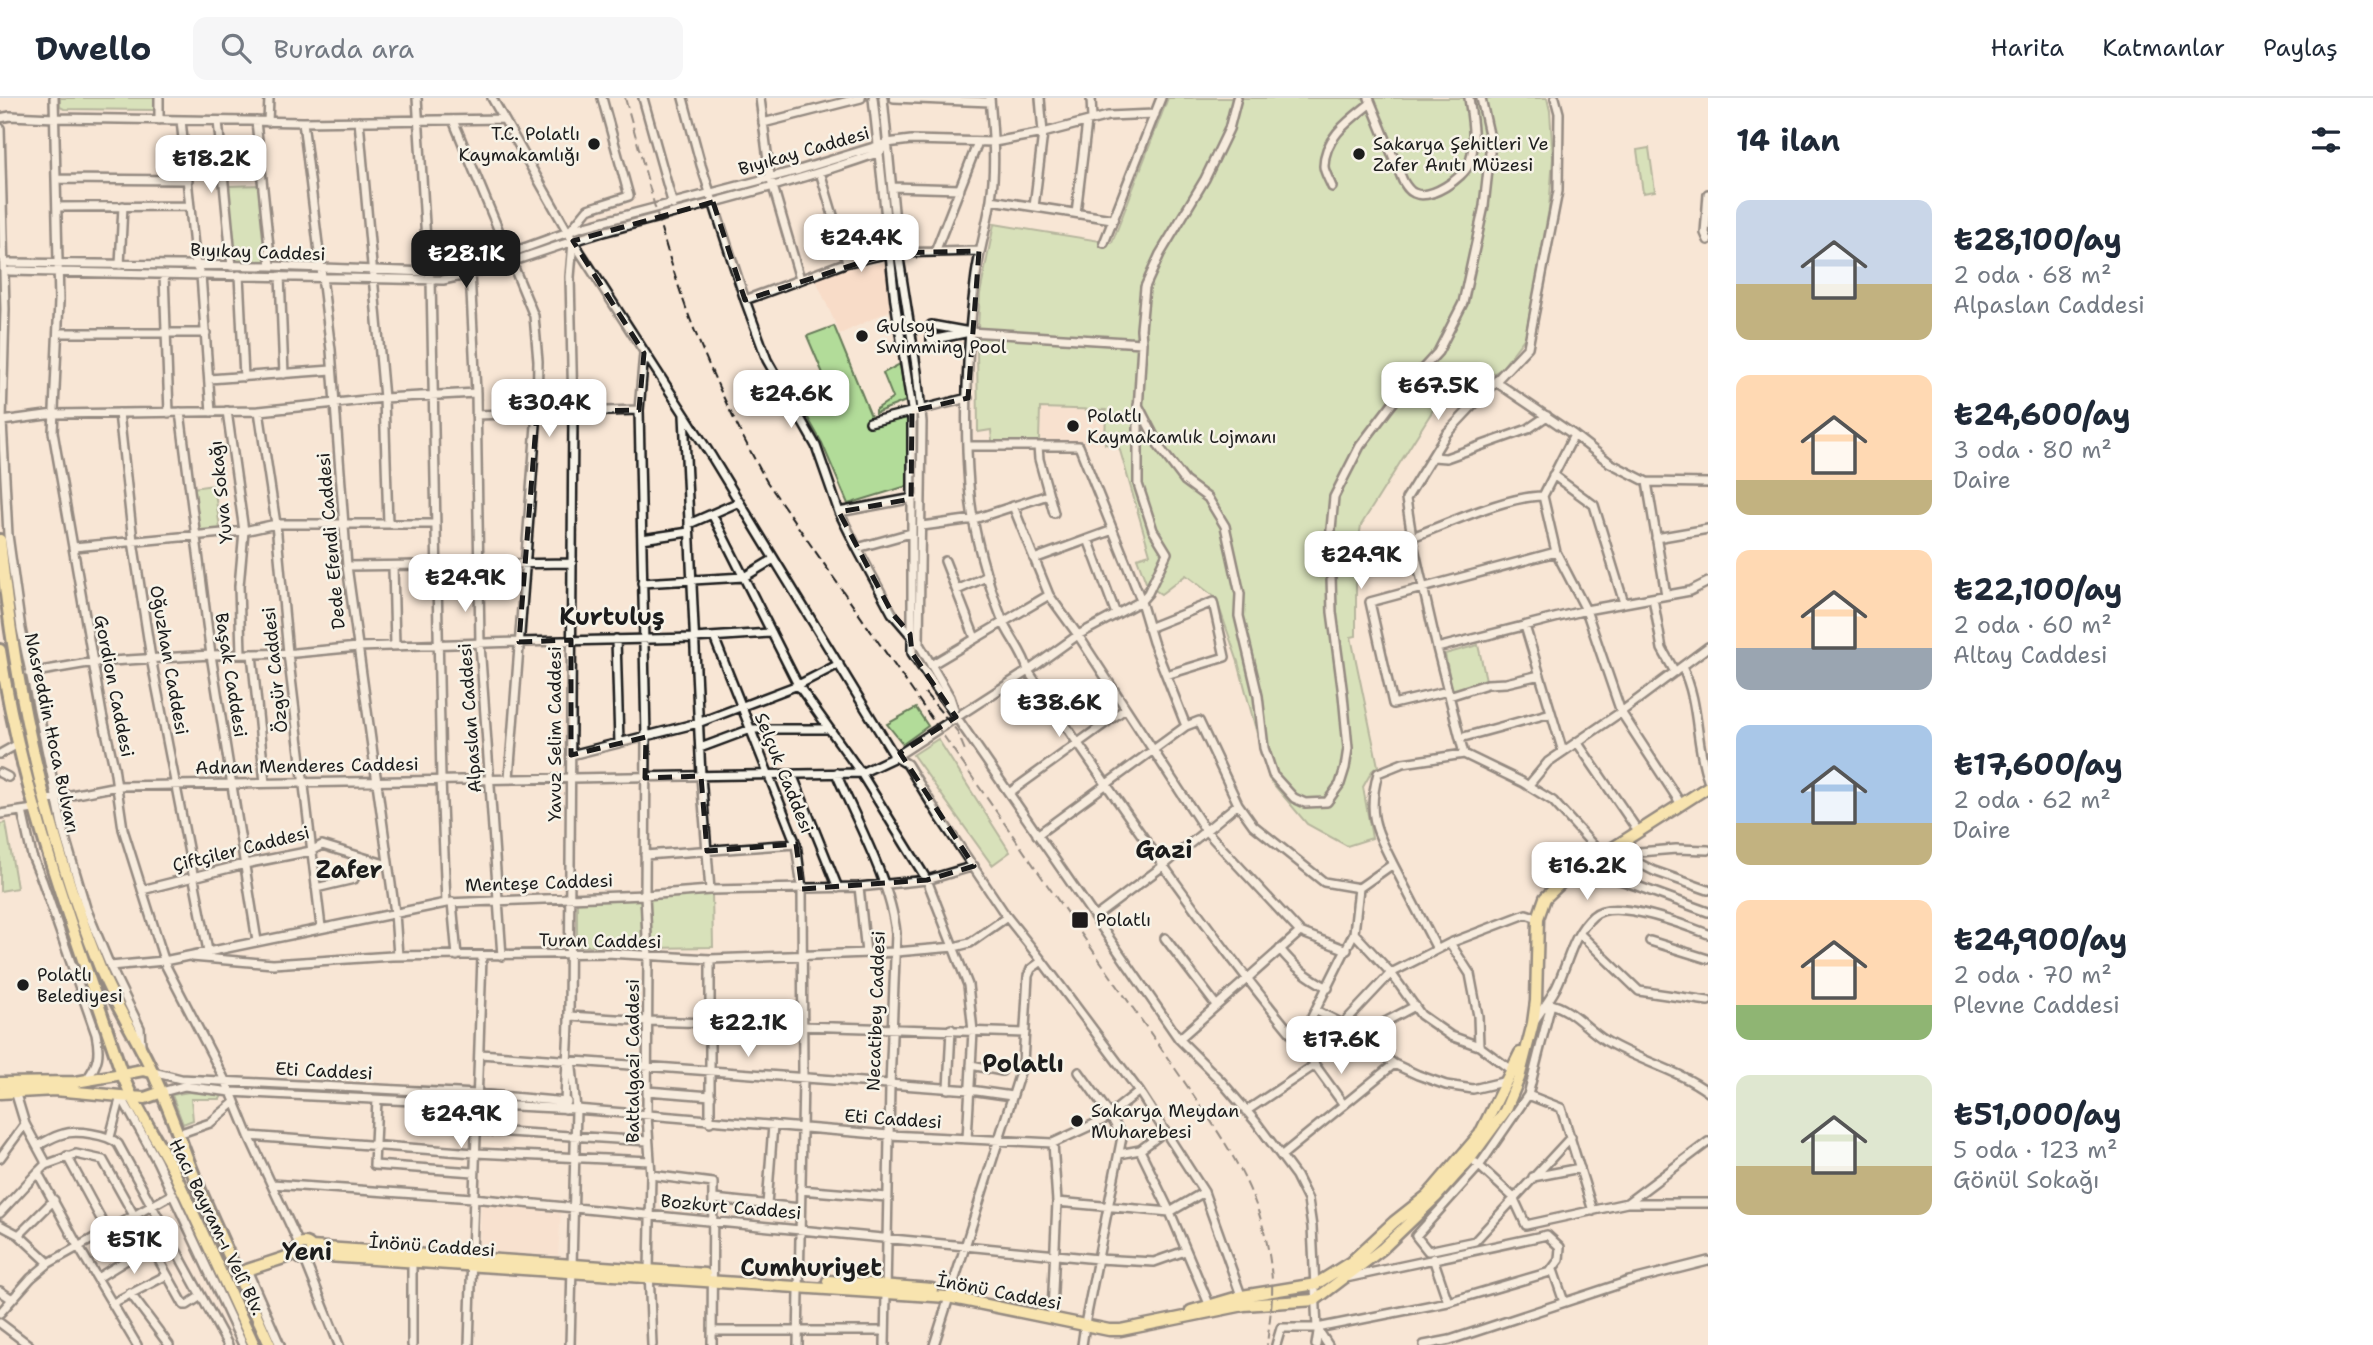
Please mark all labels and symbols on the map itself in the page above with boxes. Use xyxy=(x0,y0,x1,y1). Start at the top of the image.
street label: Bıyıkay Caddesi xyxy=(736,121,872,181)
place label: T.C. Polatlı Kaymakamlığı xyxy=(458,122,580,167)
place label: Sakarya Şehitleri Ve Zafer Anıtı Müzesi xyxy=(1373,132,1549,177)
pin: ₺18.2K xyxy=(154,136,268,195)
marker: T.C. Polatlı Kaymakamlığı xyxy=(586,136,602,152)
marker: Sakarya Şehitleri Ve Zafer Anıtı Müzesi xyxy=(1351,146,1367,162)
pin: ₺24.4K xyxy=(804,214,918,274)
pin: ₺28.1K xyxy=(409,230,523,290)
street label: Bıyıkay Caddesi xyxy=(190,238,326,266)
place label: Gulsoy Swimming Pool xyxy=(876,314,1007,359)
marker: Gulsoy Swimming Pool xyxy=(854,328,870,344)
pin: ₺67.5K xyxy=(1381,362,1495,422)
pin: ₺24.6K xyxy=(734,370,848,430)
pin: ₺30.4K xyxy=(492,380,606,439)
place label: Polatlı Kaymakamlık Lojmanı xyxy=(1087,404,1277,449)
marker: Polatlı Kaymakamlık Lojmanı xyxy=(1065,418,1081,434)
street label: Yuva Sokağı xyxy=(204,439,238,545)
street label: Dede Efendi Caddesi xyxy=(311,452,351,630)
pin: ₺24.9K xyxy=(1304,532,1418,591)
pin: ₺24.9K xyxy=(408,554,522,614)
street label: Oğuzhan Caddesi xyxy=(144,583,194,737)
district label: Kurtuluş xyxy=(559,601,665,633)
street label: Özgür Caddesi xyxy=(256,606,294,734)
street label: Başak Caddesi xyxy=(209,611,253,739)
street label: Gordion Caddesi xyxy=(88,613,140,759)
street label: Nasreddin Hoca Bulvarı xyxy=(19,630,85,836)
street label: Alpaslan Caddesi xyxy=(453,642,487,794)
street label: Yavuz Selim Caddesi xyxy=(543,646,567,822)
pin: ₺38.6K xyxy=(1002,680,1116,739)
street label: Selçuk Caddesi xyxy=(749,709,819,837)
street label: Adnan Menderes Caddesi xyxy=(195,752,419,780)
street label: Çiftçiler Caddesi xyxy=(170,820,312,878)
district label: Gazi xyxy=(1135,834,1193,866)
pin: ₺16.2K xyxy=(1530,842,1644,902)
district label: Zafer xyxy=(315,854,383,886)
street label: Menteşe Caddesi xyxy=(465,868,613,898)
place label: Polatlı xyxy=(1096,908,1151,932)
marker: Polatlı xyxy=(1070,910,1090,930)
street label: Turan Caddesi xyxy=(538,928,662,954)
street label: Necatibey Caddesi xyxy=(861,930,891,1092)
place label: Polatlı Belediyesi xyxy=(37,963,123,1008)
marker: Polatlı Belediyesi xyxy=(15,977,31,993)
street label: Battalgazi Caddesi xyxy=(621,979,645,1143)
pin: ₺22.1K xyxy=(691,1000,805,1059)
pin: ₺17.6K xyxy=(1284,1016,1398,1076)
district label: Polatlı xyxy=(982,1048,1064,1080)
street label: Eti Caddesi xyxy=(275,1056,373,1086)
pin: ₺24.9K xyxy=(404,1090,518,1150)
place label: Sakarya Meydan Muharebesi xyxy=(1091,1099,1239,1144)
street label: Eti Caddesi xyxy=(844,1104,942,1134)
marker: Sakarya Meydan Muharebesi xyxy=(1069,1113,1085,1129)
street label: Hacı Bayram-ı Velî Blv. xyxy=(164,1135,270,1319)
street label: Bozkurt Caddesi xyxy=(660,1189,802,1225)
pin: ₺51K xyxy=(93,1216,175,1276)
street label: İnönü Caddesi xyxy=(368,1230,496,1262)
district label: Yeni xyxy=(282,1236,332,1268)
district label: Cumhuriyet xyxy=(740,1252,882,1284)
street label: İnönü Caddesi xyxy=(935,1268,1063,1316)

